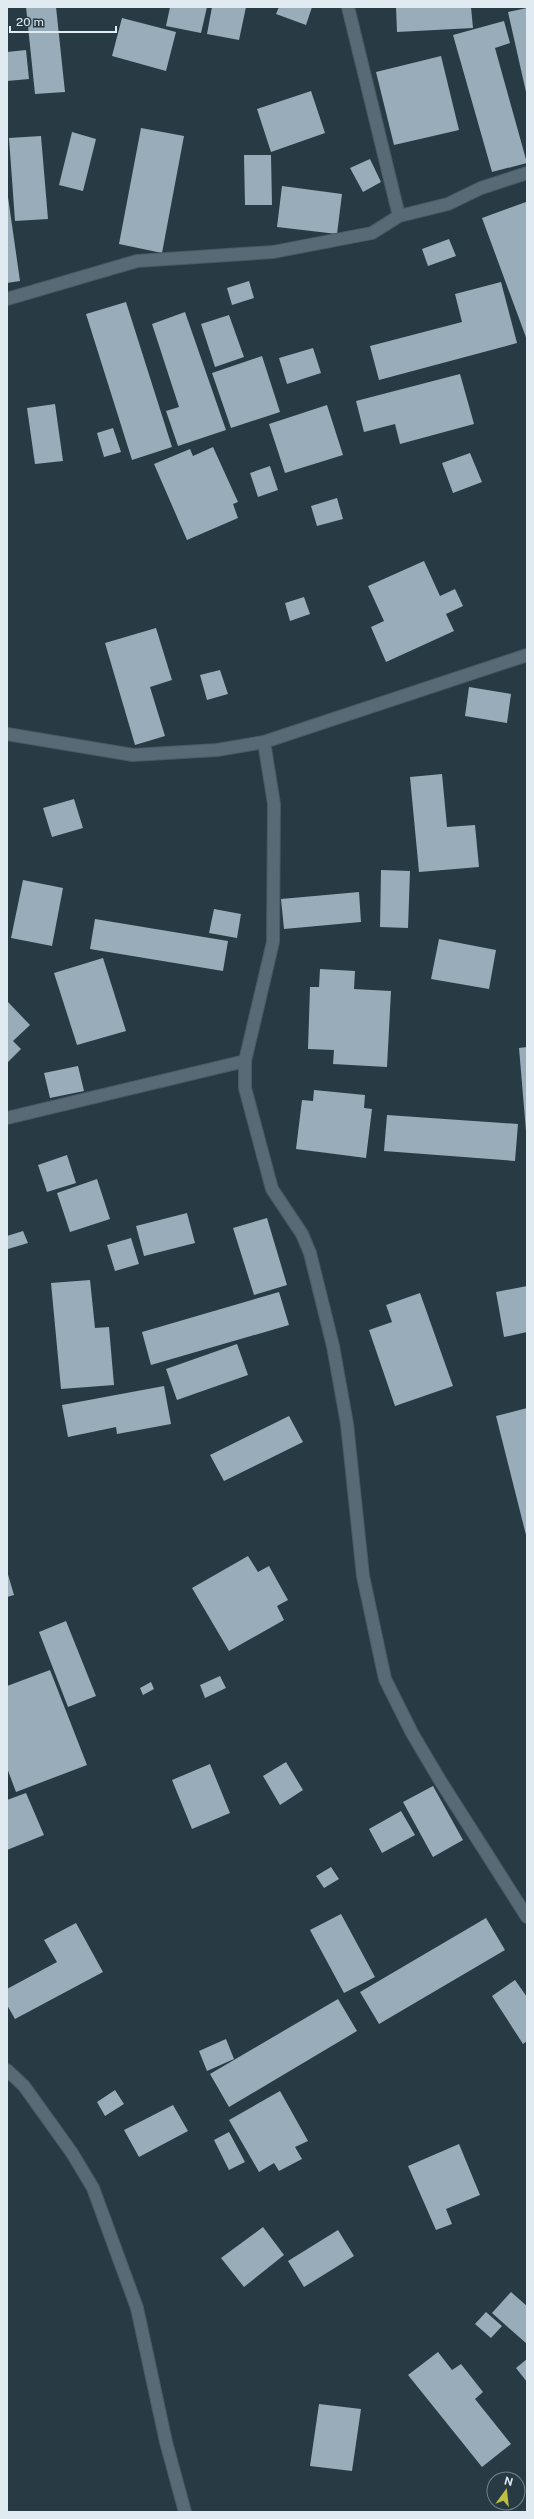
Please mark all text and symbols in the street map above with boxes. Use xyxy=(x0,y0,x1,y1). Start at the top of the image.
scale bar xyxy=(10,8,116,34)
text: 20 m xyxy=(16,15,44,29)
north arrow xyxy=(486,2471,526,2511)
text: N xyxy=(503,2474,514,2488)

